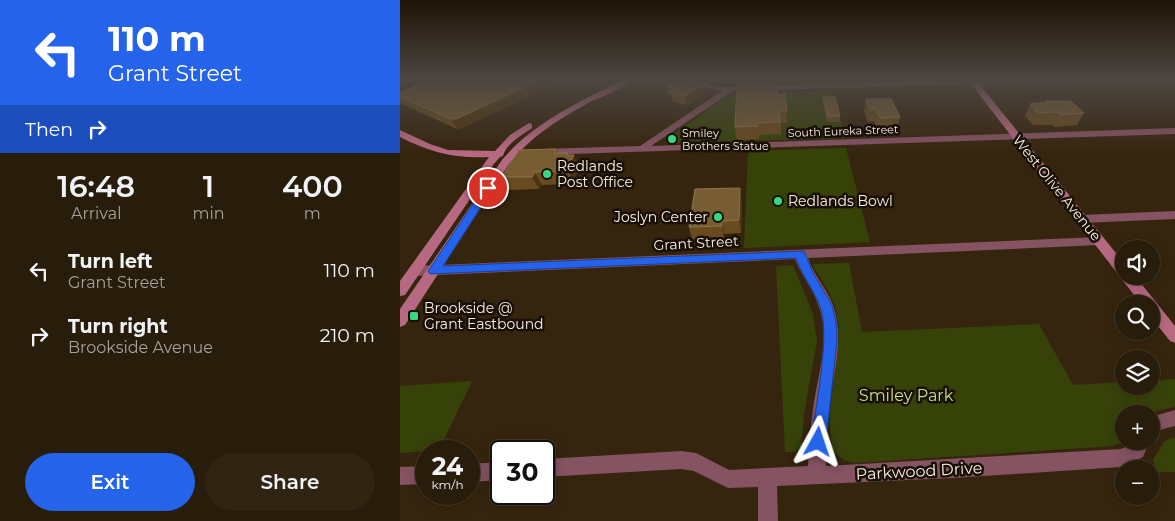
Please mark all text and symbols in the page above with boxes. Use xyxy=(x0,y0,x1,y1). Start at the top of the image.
text: 110 m xyxy=(108,17,206,60)
icon: left xyxy=(25,20,90,85)
text: Grant Street xyxy=(108,60,242,87)
icon: right xyxy=(83,115,111,143)
text: Then xyxy=(25,118,73,141)
street label: South Eureka Street xyxy=(788,122,899,140)
place label: Smiley Brothers Statue xyxy=(682,126,769,153)
street label: West Olive Avenue xyxy=(1009,131,1105,245)
marker: Smiley Brothers Statue xyxy=(666,133,678,145)
place label: Redlands Post Office xyxy=(557,157,633,191)
pin xyxy=(467,167,509,209)
text: 16:48 xyxy=(57,168,135,205)
text: 1 xyxy=(203,168,214,205)
text: 400 xyxy=(282,168,343,205)
marker: Redlands Post Office xyxy=(541,168,553,180)
icon: arrive xyxy=(474,174,502,202)
place label: Redlands Bowl xyxy=(788,192,893,210)
marker: Redlands Bowl xyxy=(772,195,784,207)
text: Arrival xyxy=(71,204,121,223)
text: min xyxy=(192,204,225,223)
text: m xyxy=(304,204,321,223)
place label: Joslyn Center xyxy=(613,208,708,226)
marker: Joslyn Center xyxy=(712,211,724,223)
street label: Grant Street xyxy=(653,232,739,254)
map controls xyxy=(1115,240,1160,505)
button: sound xyxy=(1115,240,1160,285)
text: Turn left xyxy=(68,250,153,273)
icon: left xyxy=(25,257,53,285)
text: 110 m xyxy=(324,259,375,282)
text: Grant Street xyxy=(68,273,165,292)
button: search xyxy=(1115,295,1160,340)
place label: Brookside @ Grant Eastbound xyxy=(424,299,544,333)
marker: Brookside @ Grant Eastbound xyxy=(408,310,420,322)
text: Turn right xyxy=(68,315,168,338)
icon: right xyxy=(25,322,53,350)
text: 210 m xyxy=(320,324,375,347)
text: Brookside Avenue xyxy=(68,338,213,357)
button: layers xyxy=(1115,350,1160,395)
park label: Smiley Park xyxy=(859,386,954,405)
button: + xyxy=(1115,405,1160,450)
position arrow xyxy=(791,415,843,467)
speed limit sign: 30 xyxy=(490,440,555,505)
text: 24 xyxy=(432,451,463,481)
button: Exit xyxy=(25,453,195,511)
button: Share xyxy=(205,453,375,511)
street label: Parkwood Drive xyxy=(855,458,983,484)
button: − xyxy=(1115,460,1160,505)
text: km/h xyxy=(431,477,464,492)

